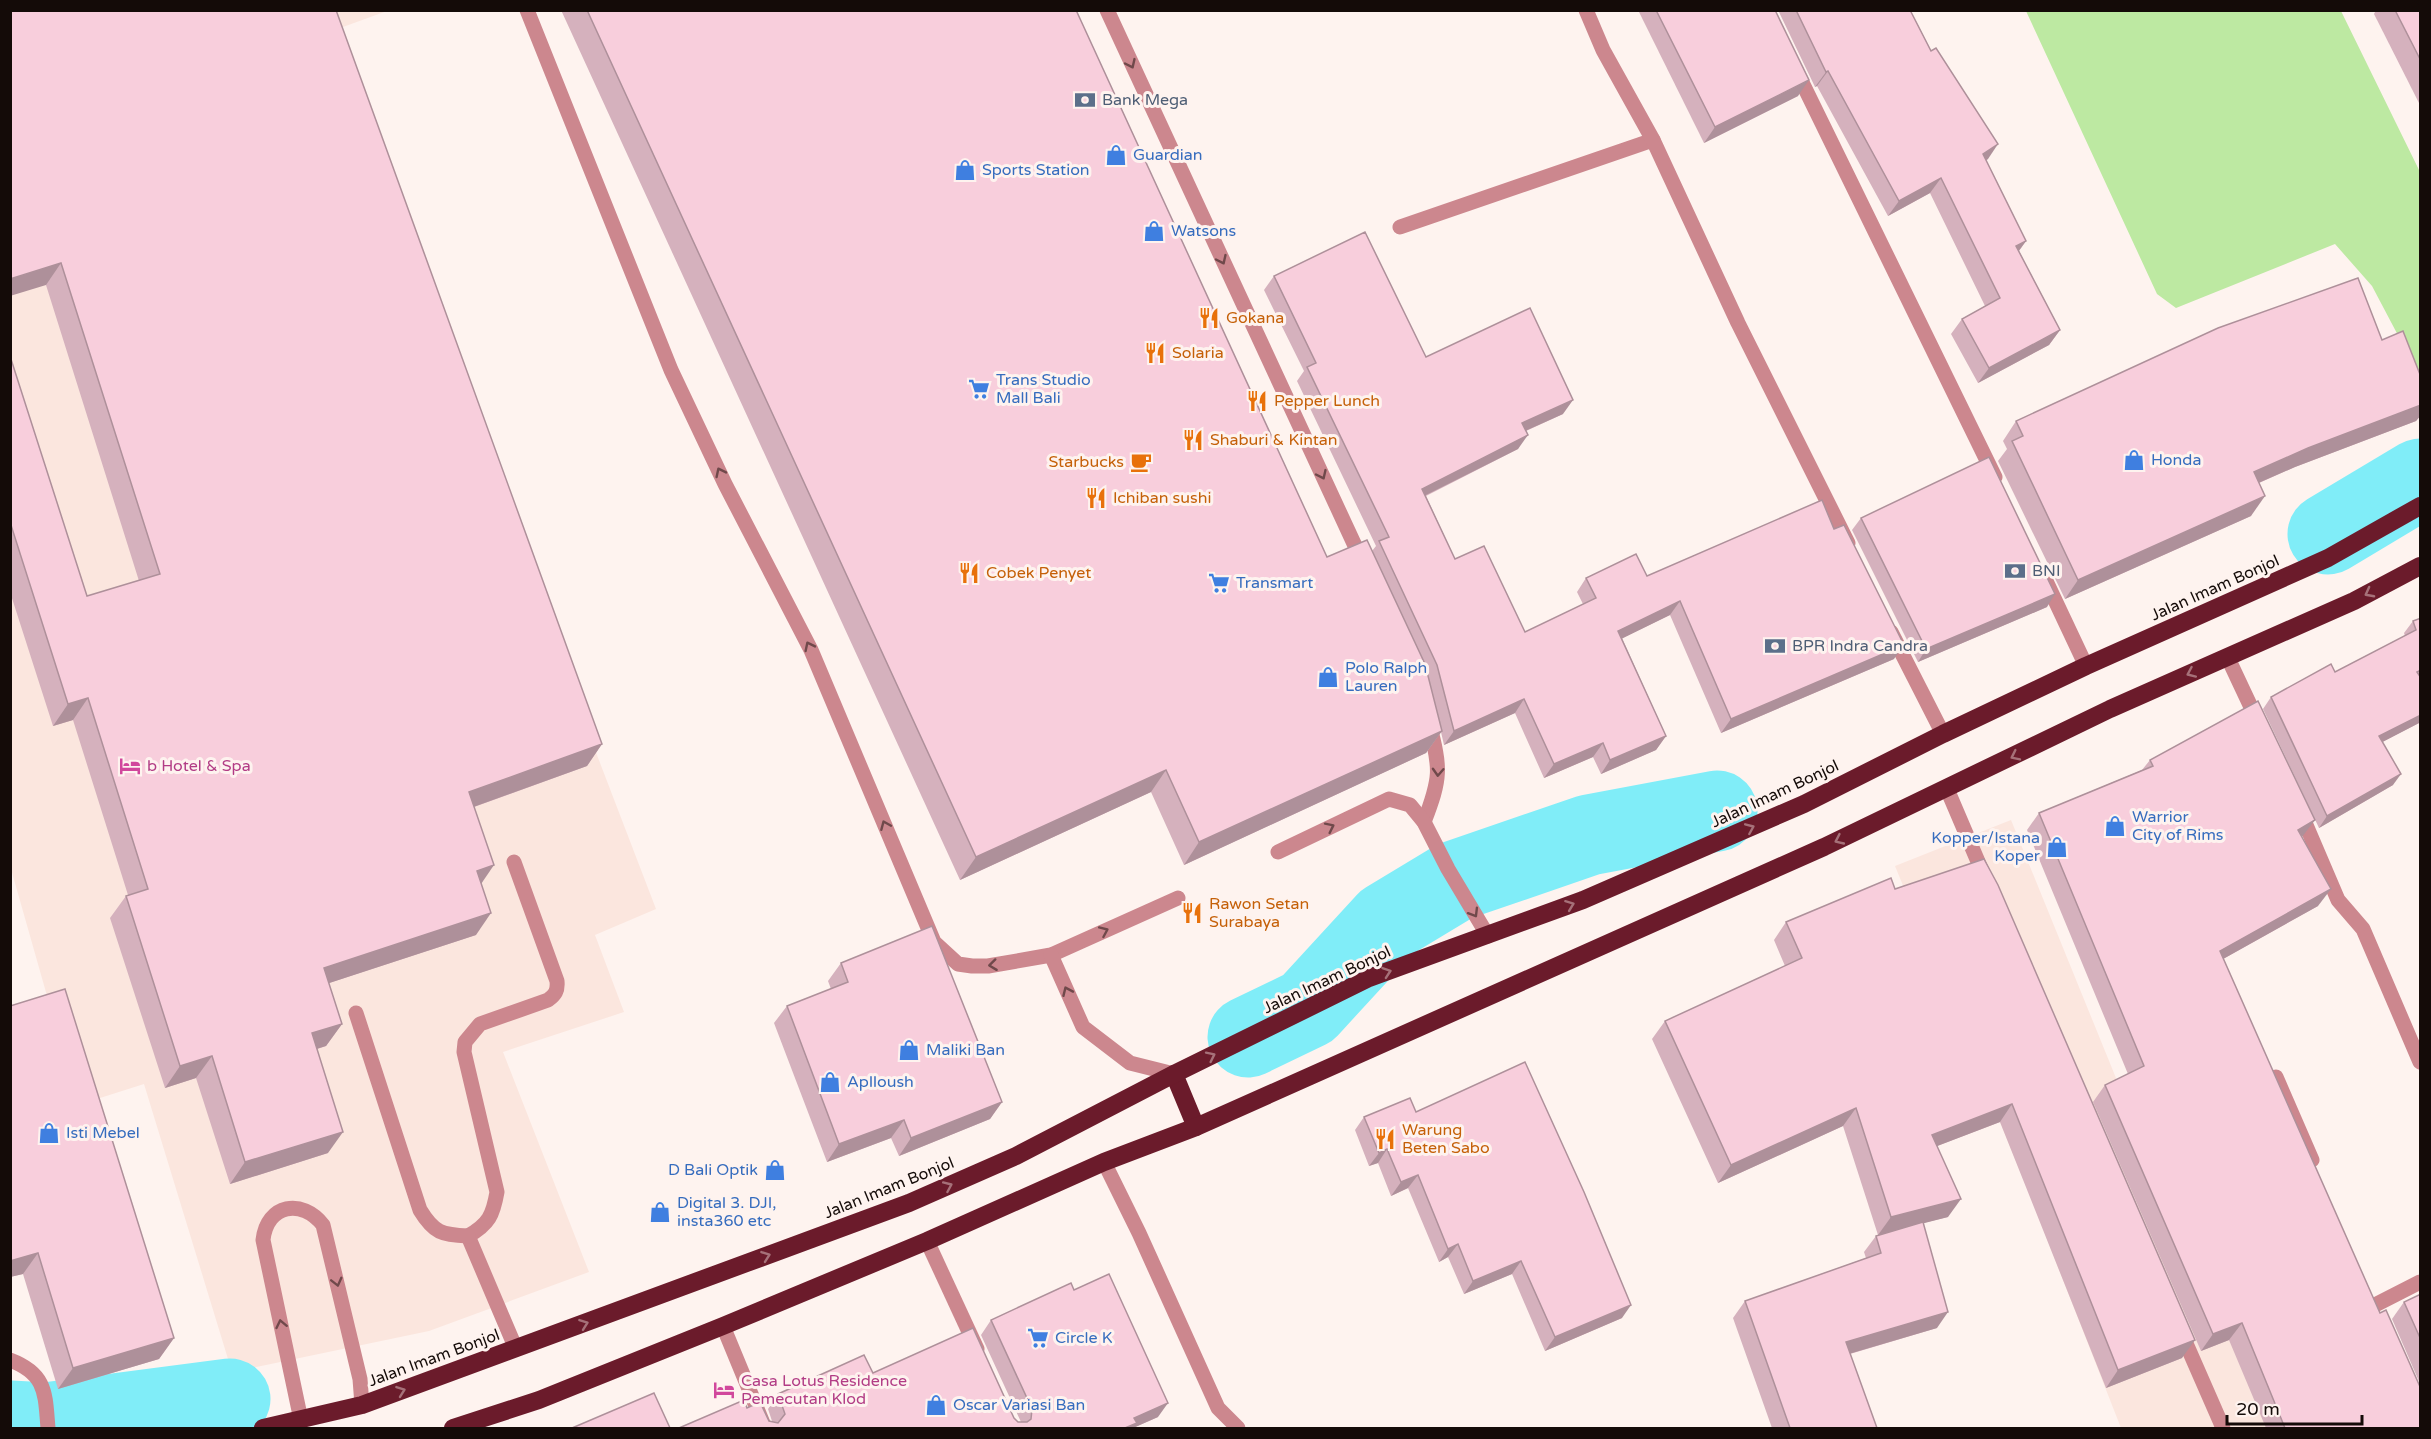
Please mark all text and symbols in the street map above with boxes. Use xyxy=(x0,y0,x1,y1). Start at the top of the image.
one-way arrow xyxy=(1124,57,1136,68)
bank icon: Bank Mega xyxy=(1073,88,1097,112)
place label: Bank Mega xyxy=(1102,90,1188,110)
shop icon: Guardian xyxy=(1104,143,1128,167)
place label: Guardian xyxy=(1133,145,1203,165)
shop icon: Sports Station xyxy=(953,158,977,182)
place label: Sports Station xyxy=(982,160,1090,180)
shop icon: Watsons xyxy=(1142,219,1166,243)
place label: Watsons xyxy=(1171,221,1236,241)
one-way arrow xyxy=(1215,253,1227,264)
restaurant icon: Gokana xyxy=(1197,306,1221,330)
place label: Gokana xyxy=(1226,308,1284,328)
restaurant icon: Solaria xyxy=(1143,341,1167,365)
place label: Solaria xyxy=(1172,343,1224,363)
place label: Trans Studio Mall Bali xyxy=(996,370,1091,408)
supermarket icon: Trans Studio Mall Bali xyxy=(967,377,991,401)
restaurant icon: Pepper Lunch xyxy=(1245,389,1269,413)
place label: Pepper Lunch xyxy=(1274,391,1380,411)
restaurant icon: Shaburi & Kintan xyxy=(1181,428,1205,452)
place label: Shaburi & Kintan xyxy=(1210,430,1338,450)
shop icon: Honda xyxy=(2122,448,2146,472)
cafe icon: Starbucks xyxy=(1129,450,1153,474)
place label: Honda xyxy=(2151,450,2201,470)
place label: Starbucks xyxy=(1049,452,1124,472)
one-way arrow xyxy=(715,468,727,479)
one-way arrow xyxy=(1314,468,1326,479)
restaurant icon: Ichiban sushi xyxy=(1084,486,1108,510)
place label: Ichiban sushi xyxy=(1113,488,1211,508)
street label: Jalan Imam Bonjol xyxy=(2148,551,2282,625)
bank icon: BNI xyxy=(2003,559,2027,583)
restaurant icon: Cobek Penyet xyxy=(957,561,981,585)
place label: BNI xyxy=(2032,561,2061,581)
place label: Cobek Penyet xyxy=(986,563,1091,583)
supermarket icon: Transmart xyxy=(1207,571,1231,595)
place label: Transmart xyxy=(1236,573,1313,593)
one-way arrow xyxy=(2365,586,2375,597)
bank icon: BPR Indra Candra xyxy=(1763,634,1787,658)
place label: BPR Indra Candra xyxy=(1792,636,1928,656)
one-way arrow xyxy=(804,641,816,652)
place label: Polo Ralph Lauren xyxy=(1345,658,1427,696)
shop icon: Polo Ralph Lauren xyxy=(1316,665,1340,689)
one-way arrow xyxy=(2186,665,2197,677)
one-way arrow xyxy=(2010,749,2021,760)
hotel icon: b Hotel & Spa xyxy=(118,754,142,778)
place label: b Hotel & Spa xyxy=(147,756,251,776)
street label: Jalan Imam Bonjol xyxy=(1708,756,1842,832)
one-way arrow xyxy=(1431,767,1444,776)
place label: Warrior City of Rims xyxy=(2132,807,2224,845)
shop icon: Warrior City of Rims xyxy=(2103,814,2127,838)
one-way arrow xyxy=(880,820,892,831)
one-way arrow xyxy=(1324,823,1335,834)
one-way arrow xyxy=(1743,823,1754,835)
place label: Kopper/Istana Koper xyxy=(1931,828,2041,866)
one-way arrow xyxy=(1834,833,1845,845)
shop icon: Kopper/Istana Koper xyxy=(2045,835,2069,859)
place label: Rawon Setan Surabaya xyxy=(1209,894,1309,932)
one-way arrow xyxy=(1564,900,1575,912)
restaurant icon: Rawon Setan Surabaya xyxy=(1180,901,1204,925)
one-way arrow xyxy=(1466,907,1478,917)
one-way arrow xyxy=(1098,927,1109,939)
street label: Jalan Imam Bonjol xyxy=(1260,942,1394,1018)
one-way arrow xyxy=(989,958,998,971)
one-way arrow xyxy=(1381,966,1392,979)
one-way arrow xyxy=(1063,987,1075,998)
shop icon: Maliki Ban xyxy=(897,1038,921,1062)
place label: Maliki Ban xyxy=(926,1040,1005,1060)
one-way arrow xyxy=(1205,1051,1216,1063)
shop icon: Aplloush xyxy=(818,1070,842,1094)
place label: Aplloush xyxy=(847,1072,914,1092)
place label: Warung Beten Sabo xyxy=(1402,1120,1490,1158)
shop icon: Isti Mebel xyxy=(37,1121,61,1145)
place label: Isti Mebel xyxy=(66,1123,140,1143)
restaurant icon: Warung Beten Sabo xyxy=(1373,1127,1397,1151)
street label: Jalan Imam Bonjol xyxy=(821,1153,957,1223)
shop icon: D Bali Optik xyxy=(763,1158,787,1182)
place label: D Bali Optik xyxy=(668,1160,758,1180)
one-way arrow xyxy=(942,1181,953,1193)
place label: Digital 3. DJI, insta360 etc xyxy=(677,1193,776,1231)
shop icon: Digital 3. DJI, insta360 etc xyxy=(648,1200,672,1224)
one-way arrow xyxy=(760,1251,771,1263)
one-way arrow xyxy=(329,1277,342,1287)
one-way arrow xyxy=(578,1318,588,1331)
one-way arrow xyxy=(275,1320,288,1330)
street label: Jalan Imam Bonjol xyxy=(365,1325,503,1391)
supermarket icon: Circle K xyxy=(1026,1326,1050,1350)
place label: Circle K xyxy=(1055,1328,1113,1348)
place label: Casa Lotus Residence Pemecutan Klod xyxy=(741,1371,907,1409)
hotel icon: Casa Lotus Residence Pemecutan Klod xyxy=(712,1378,736,1402)
one-way arrow xyxy=(395,1385,405,1398)
scale bar xyxy=(2227,1388,2362,1426)
shop icon: Oscar Variasi Ban xyxy=(924,1393,948,1417)
place label: Oscar Variasi Ban xyxy=(953,1395,1085,1415)
text: 20 m xyxy=(2236,1398,2280,1420)

